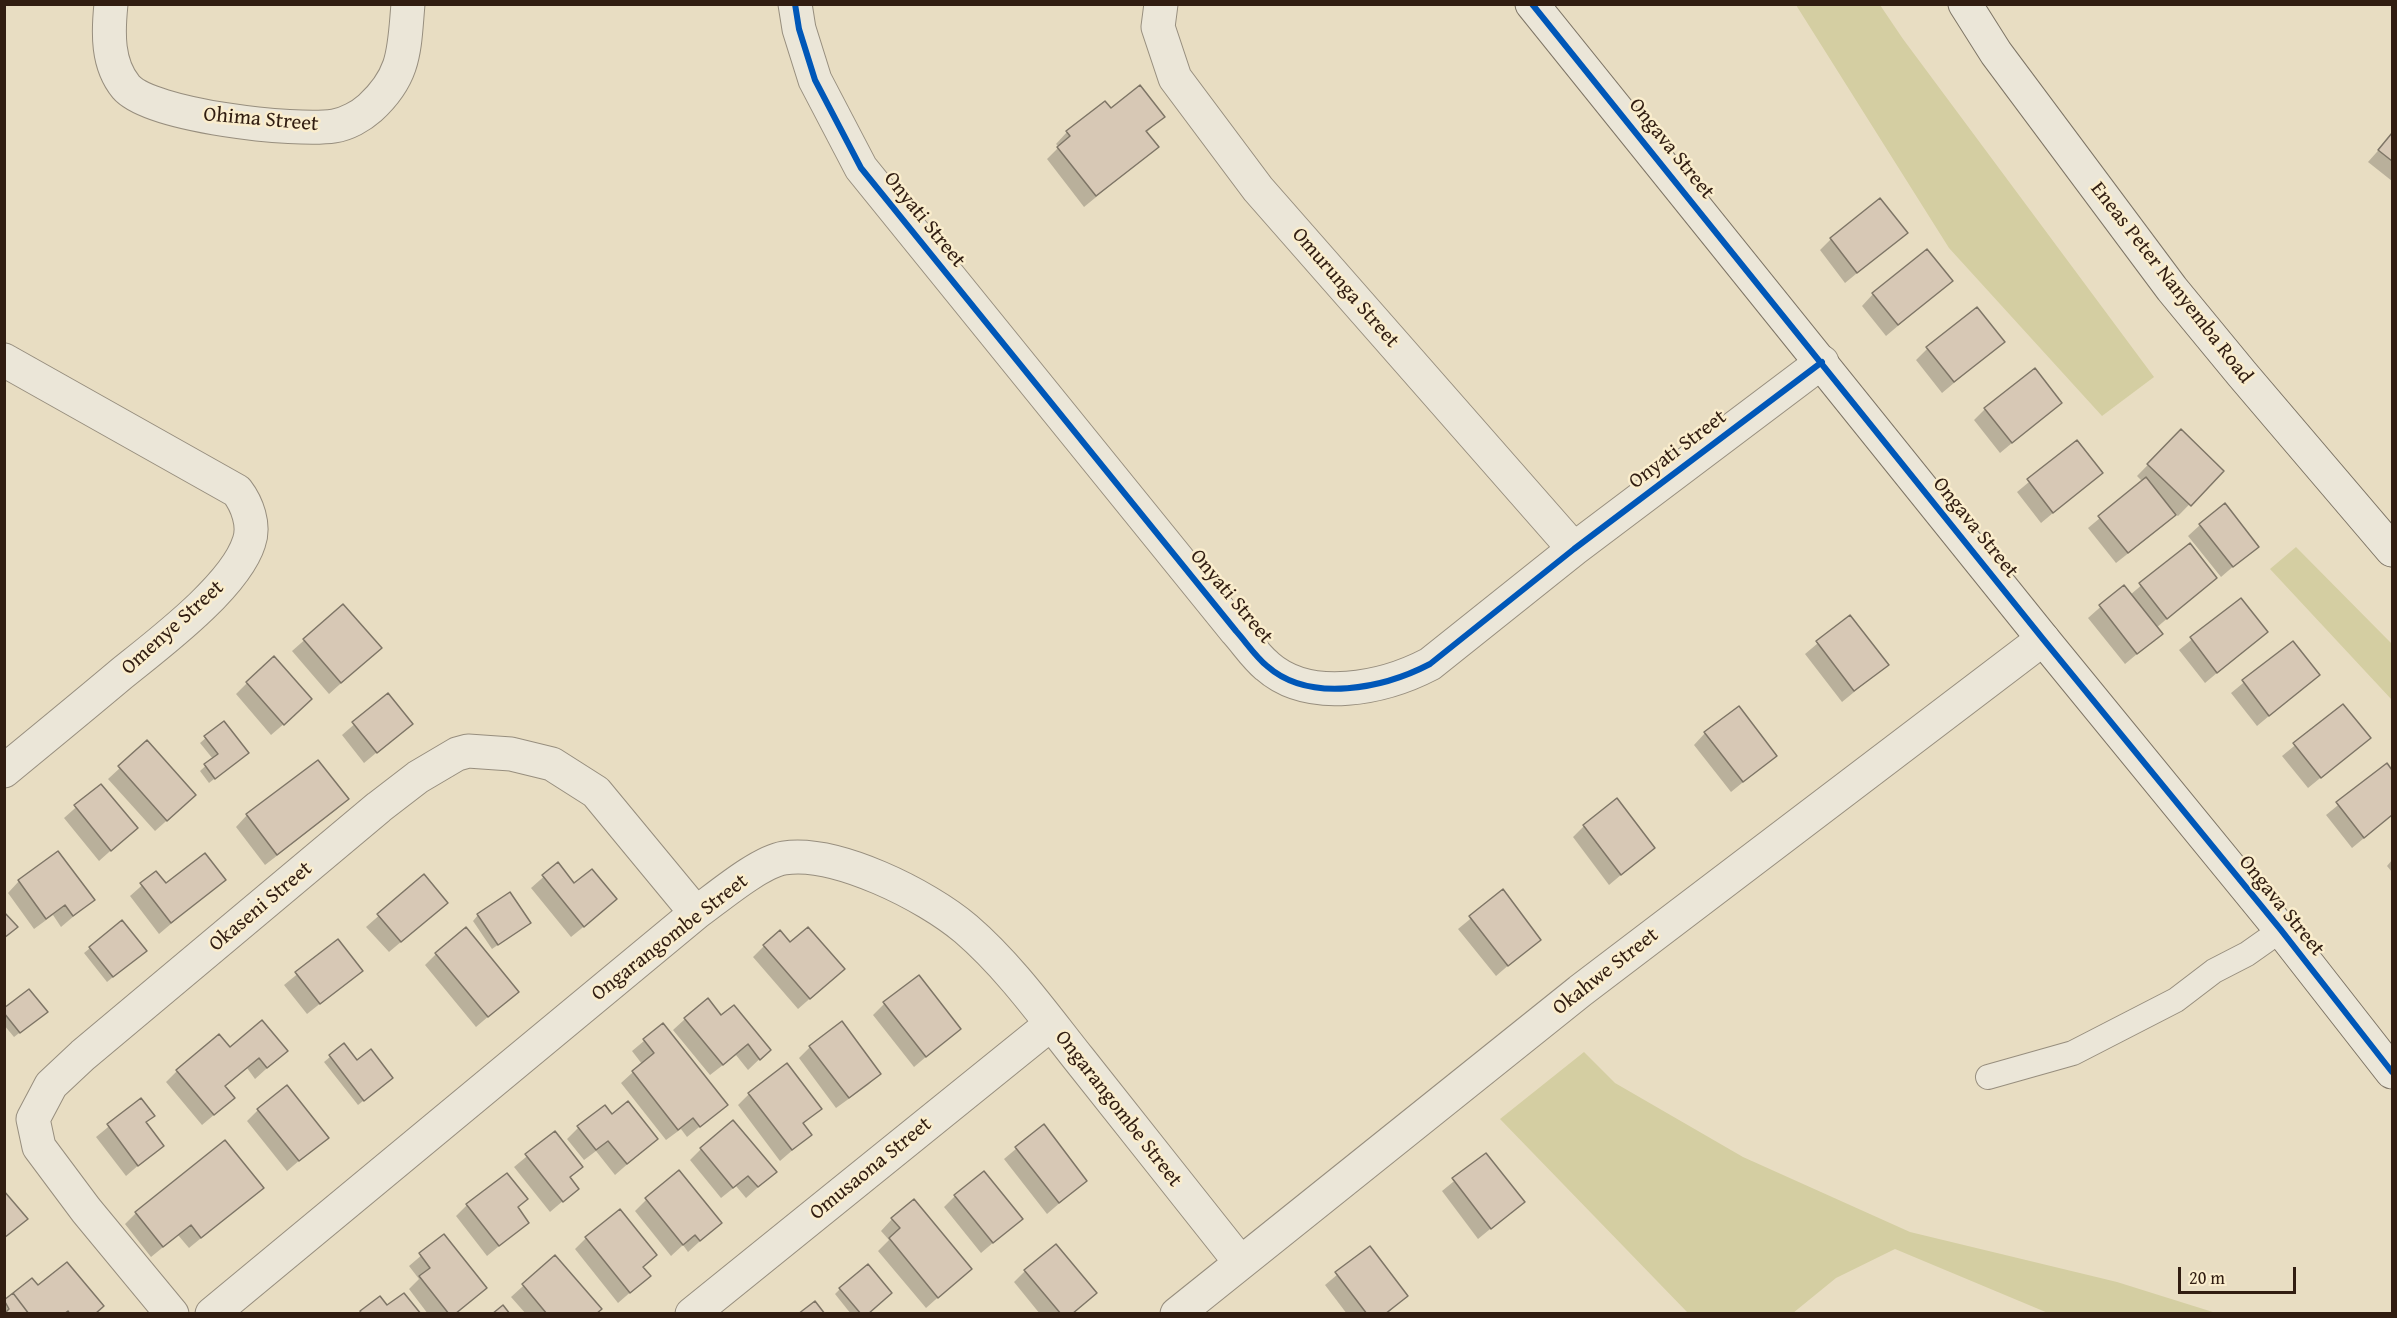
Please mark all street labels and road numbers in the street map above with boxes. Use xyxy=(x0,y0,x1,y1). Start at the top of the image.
street label: Ongava Street xyxy=(1623,94,1719,204)
street label: Ohima Street xyxy=(202,102,320,138)
street label: Onyati Street xyxy=(878,167,970,273)
street label: Eneas Peter Nanyemba Road xyxy=(2085,177,2257,389)
street label: Omurunga Street xyxy=(1286,223,1404,353)
street label: Onyati Street xyxy=(1624,405,1732,495)
street label: Ongava Street xyxy=(1927,473,2023,583)
street label: Onyati Street xyxy=(1184,545,1278,649)
street label: Omenye Street xyxy=(117,575,229,681)
street label: Ongava Street xyxy=(2233,851,2329,961)
street label: Okaseni Street xyxy=(204,857,318,957)
street label: Ongarangombe Street xyxy=(587,869,753,1007)
street label: Okahwe Street xyxy=(1548,923,1664,1021)
street label: Ongarangombe Street xyxy=(1049,1026,1187,1192)
street label: Omusaona Street xyxy=(805,1112,937,1226)

